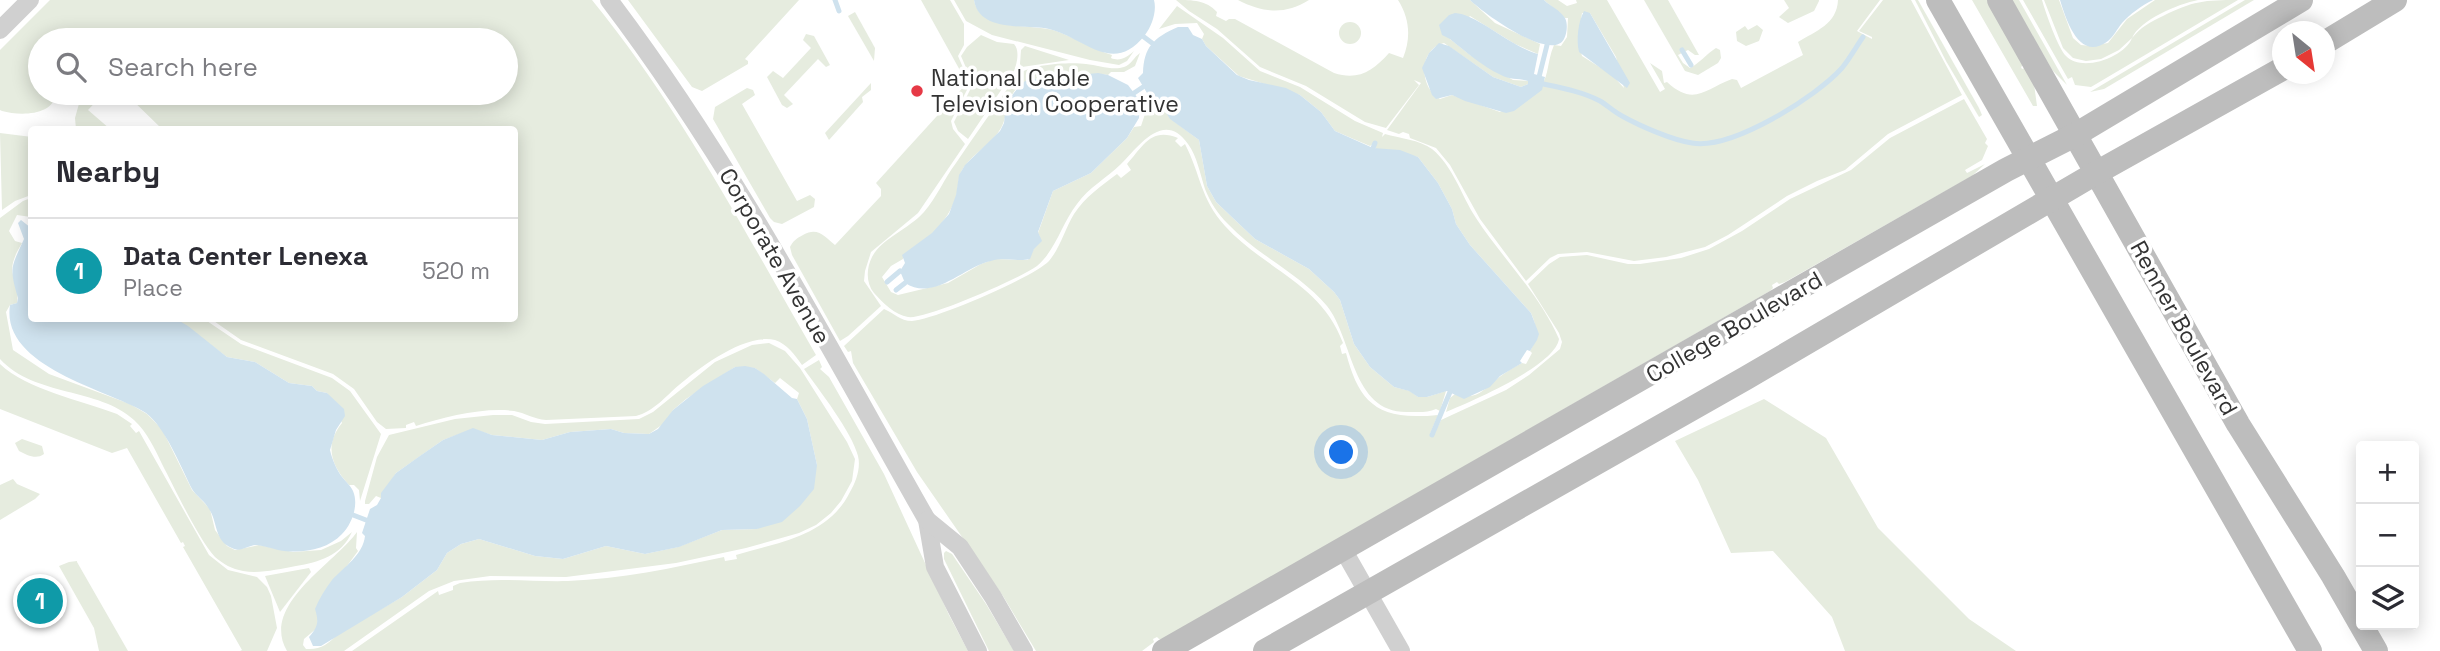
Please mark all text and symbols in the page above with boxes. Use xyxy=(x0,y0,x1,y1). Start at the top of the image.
north arrow xyxy=(2272,21,2335,84)
search box xyxy=(28,28,518,105)
icon: search xyxy=(52,48,90,86)
text: Search here xyxy=(108,50,258,84)
place label: National Cable Television Cooperative xyxy=(931,63,1179,119)
marker: National Cable Television Cooperative xyxy=(909,83,925,99)
text: Nearby xyxy=(56,152,160,191)
street label: Corporate Avenue xyxy=(712,163,838,349)
street label: Renner Boulevard xyxy=(2124,235,2244,421)
text: Data Center Lenexa xyxy=(123,239,368,273)
text: 1 xyxy=(74,256,84,286)
text: 520 m xyxy=(422,256,490,286)
street label: College Boulevard xyxy=(1640,264,1828,390)
text: Place xyxy=(123,273,183,303)
your location xyxy=(1324,435,1358,469)
map controls xyxy=(2356,441,2419,630)
button: + xyxy=(2356,441,2419,504)
button: − xyxy=(2356,504,2419,567)
button: layers xyxy=(2356,567,2419,630)
pin: 1 xyxy=(17,575,63,627)

